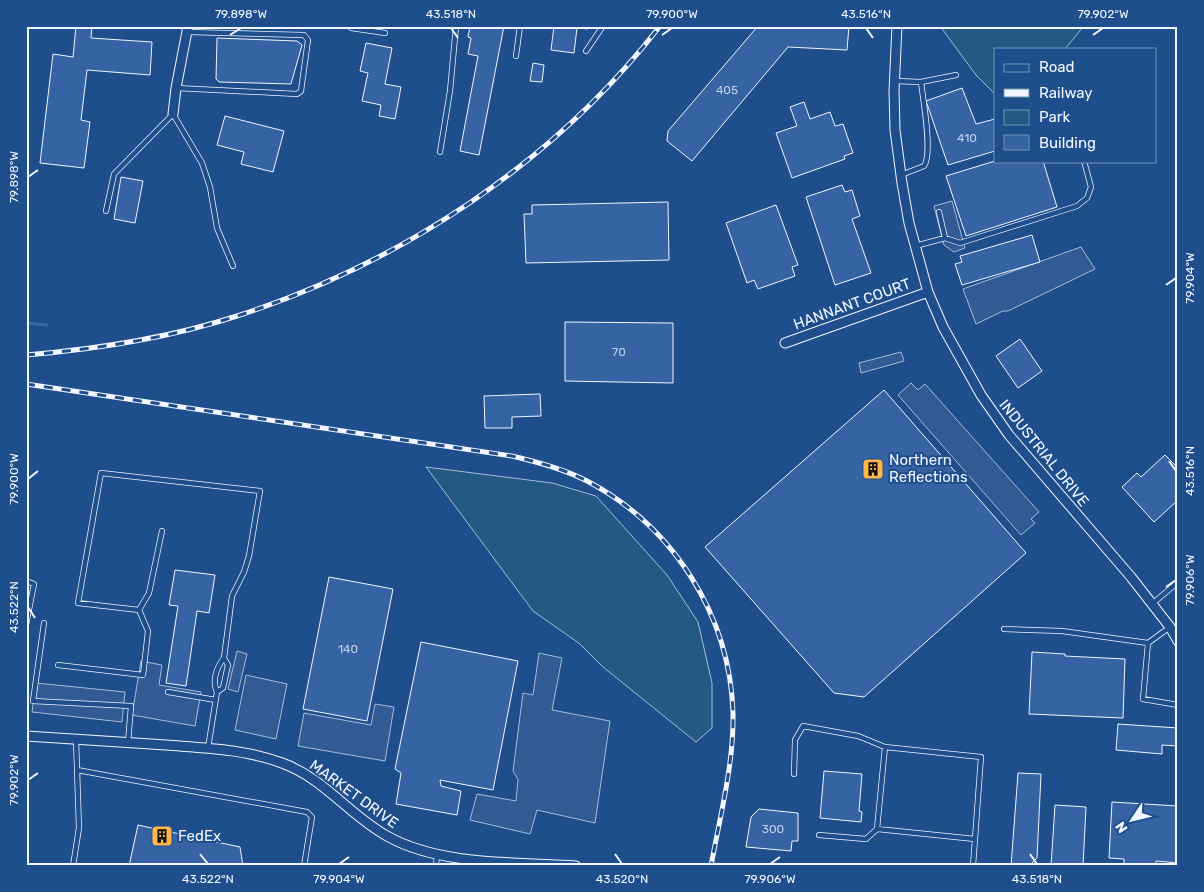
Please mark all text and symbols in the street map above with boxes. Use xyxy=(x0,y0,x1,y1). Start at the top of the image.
text: 79.898°W xyxy=(215,7,267,21)
text: 43.518°N xyxy=(426,7,476,21)
text: 79.900°W xyxy=(646,7,698,21)
text: 43.516°N xyxy=(841,7,891,21)
text: 79.902°W xyxy=(1077,7,1129,21)
legend xyxy=(994,48,1156,162)
text: Road xyxy=(1039,58,1075,76)
house number: 405 xyxy=(716,83,738,97)
text: Railway xyxy=(1039,84,1093,102)
text: Park xyxy=(1039,108,1070,126)
house number: 410 xyxy=(957,131,977,145)
text: Building xyxy=(1039,134,1096,152)
text: 79.898°W xyxy=(7,151,21,203)
text: 79.904°W xyxy=(1183,252,1197,304)
street label: HANNANT COURT xyxy=(791,274,913,334)
house number: 70 xyxy=(612,345,626,359)
street label: INDUSTRIAL DRIVE xyxy=(995,396,1093,510)
text: 43.516°N xyxy=(1183,446,1197,496)
place label: Northern Reflections xyxy=(889,451,968,486)
text: 79.900°W xyxy=(7,453,21,505)
building icon: Northern Reflections xyxy=(861,457,885,481)
text: 79.906°W xyxy=(1183,554,1197,606)
text: 43.522°N xyxy=(7,581,21,633)
house number: 140 xyxy=(338,642,358,656)
text: 79.902°W xyxy=(7,754,21,806)
street label: MARKET DRIVE xyxy=(306,756,402,832)
north arrow xyxy=(1106,794,1156,844)
text: N xyxy=(1112,818,1132,836)
house number: 300 xyxy=(762,822,784,836)
building icon: FedEx xyxy=(150,824,174,848)
place label: FedEx xyxy=(178,827,221,845)
text: 43.522°N xyxy=(182,872,234,886)
text: 79.904°W xyxy=(313,872,365,886)
text: 43.520°N xyxy=(596,872,648,886)
text: 79.906°W xyxy=(744,872,796,886)
text: 43.518°N xyxy=(1012,872,1062,886)

